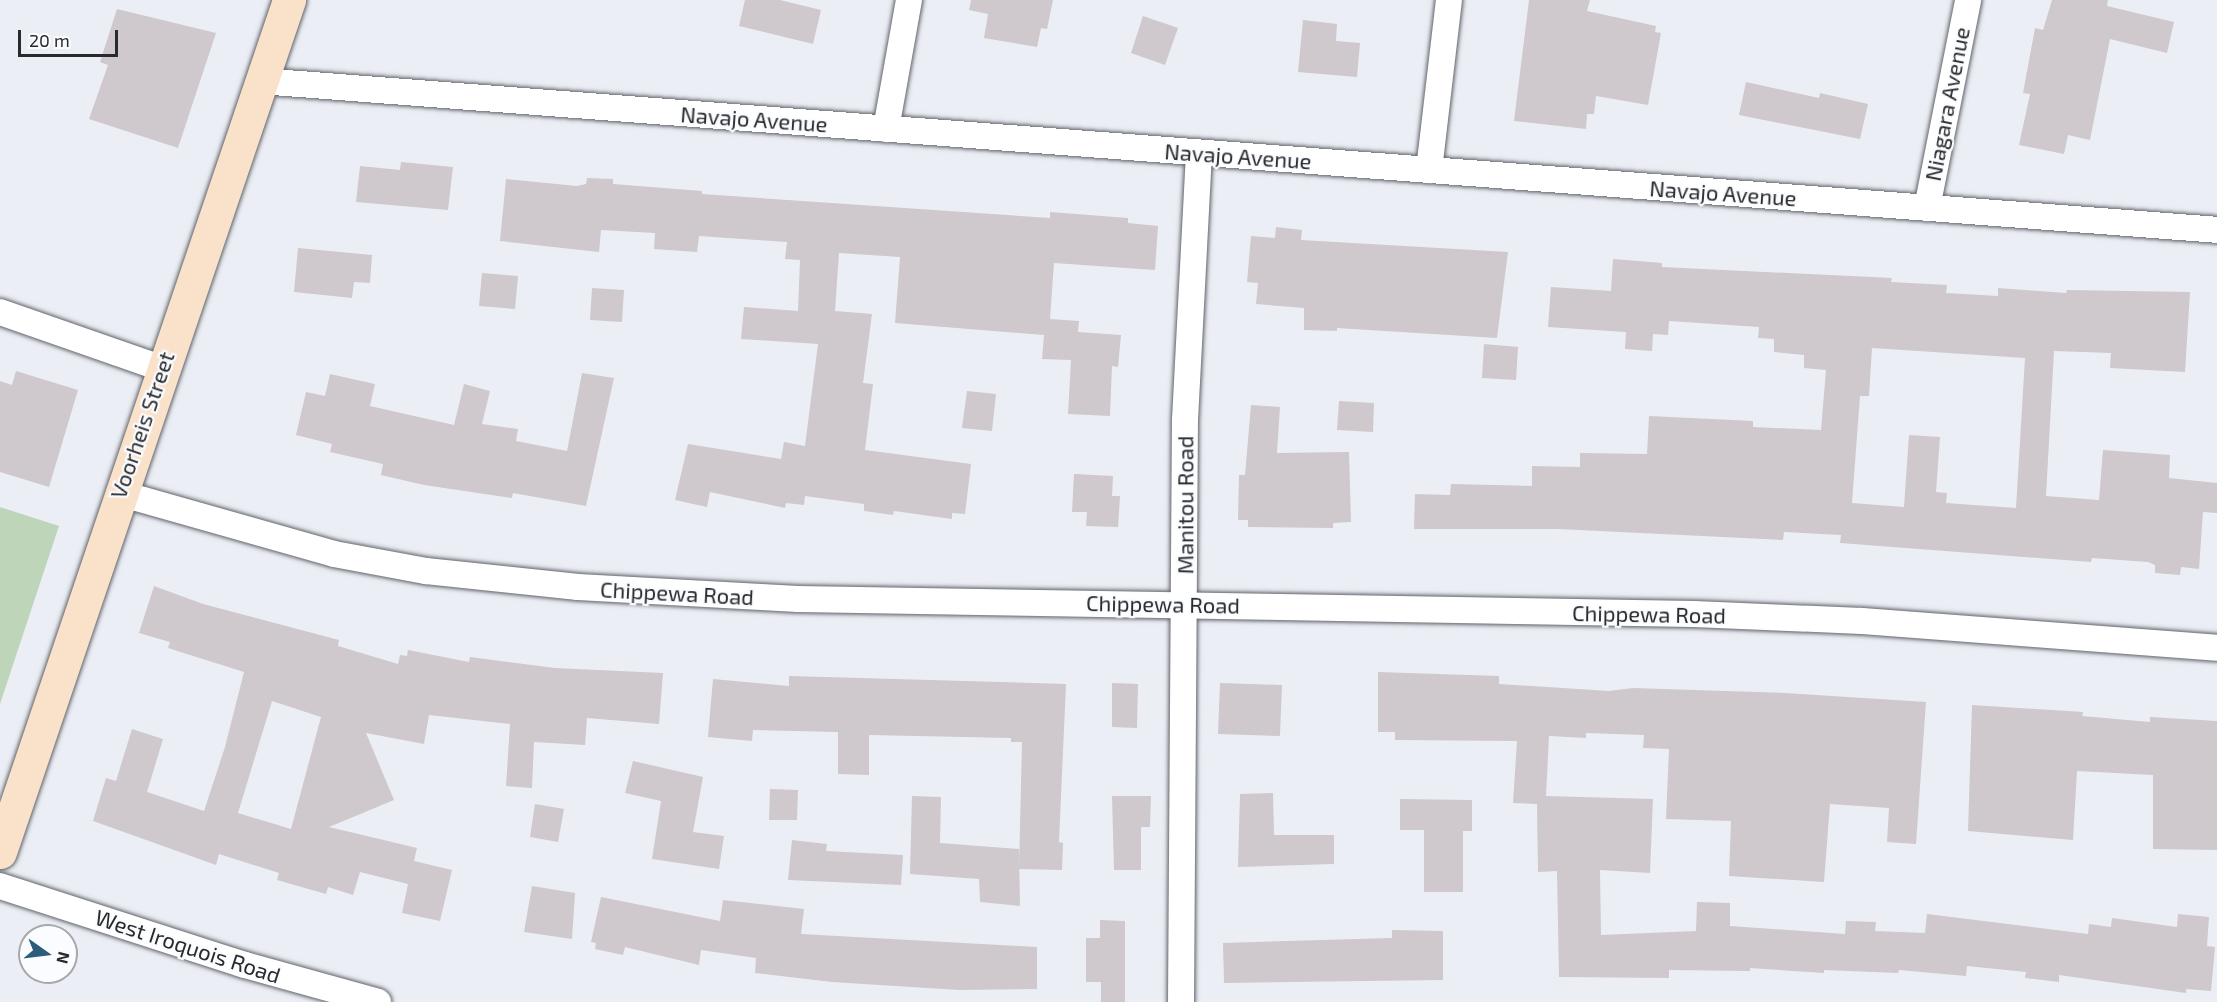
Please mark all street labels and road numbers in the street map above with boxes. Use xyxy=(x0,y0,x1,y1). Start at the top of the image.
street label: Niagara Avenue xyxy=(1919,25,1975,183)
street label: Navajo Avenue xyxy=(679,101,829,137)
street label: Navajo Avenue xyxy=(1163,138,1313,174)
street label: Navajo Avenue xyxy=(1648,175,1798,211)
street label: Voorheis Street xyxy=(105,348,179,502)
street label: Manitou Road xyxy=(1172,436,1198,574)
street label: Chippewa Road xyxy=(600,576,754,610)
street label: Chippewa Road xyxy=(1086,589,1240,619)
street label: Chippewa Road xyxy=(1572,599,1726,629)
street label: West Iroquois Road xyxy=(92,904,284,988)

